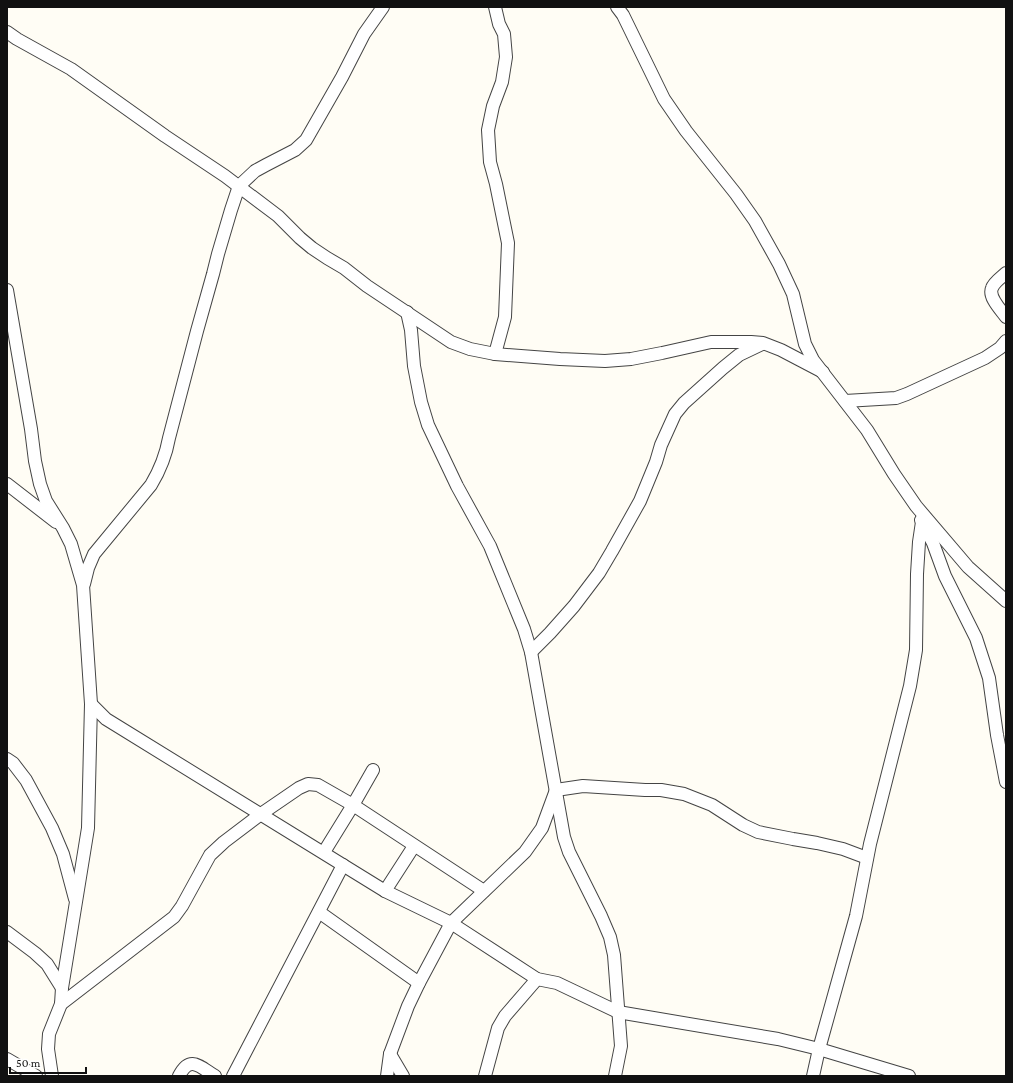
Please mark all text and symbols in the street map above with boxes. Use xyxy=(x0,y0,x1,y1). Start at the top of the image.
scale bar xyxy=(10,1049,86,1075)
text: 50 m xyxy=(16,1056,41,1070)

